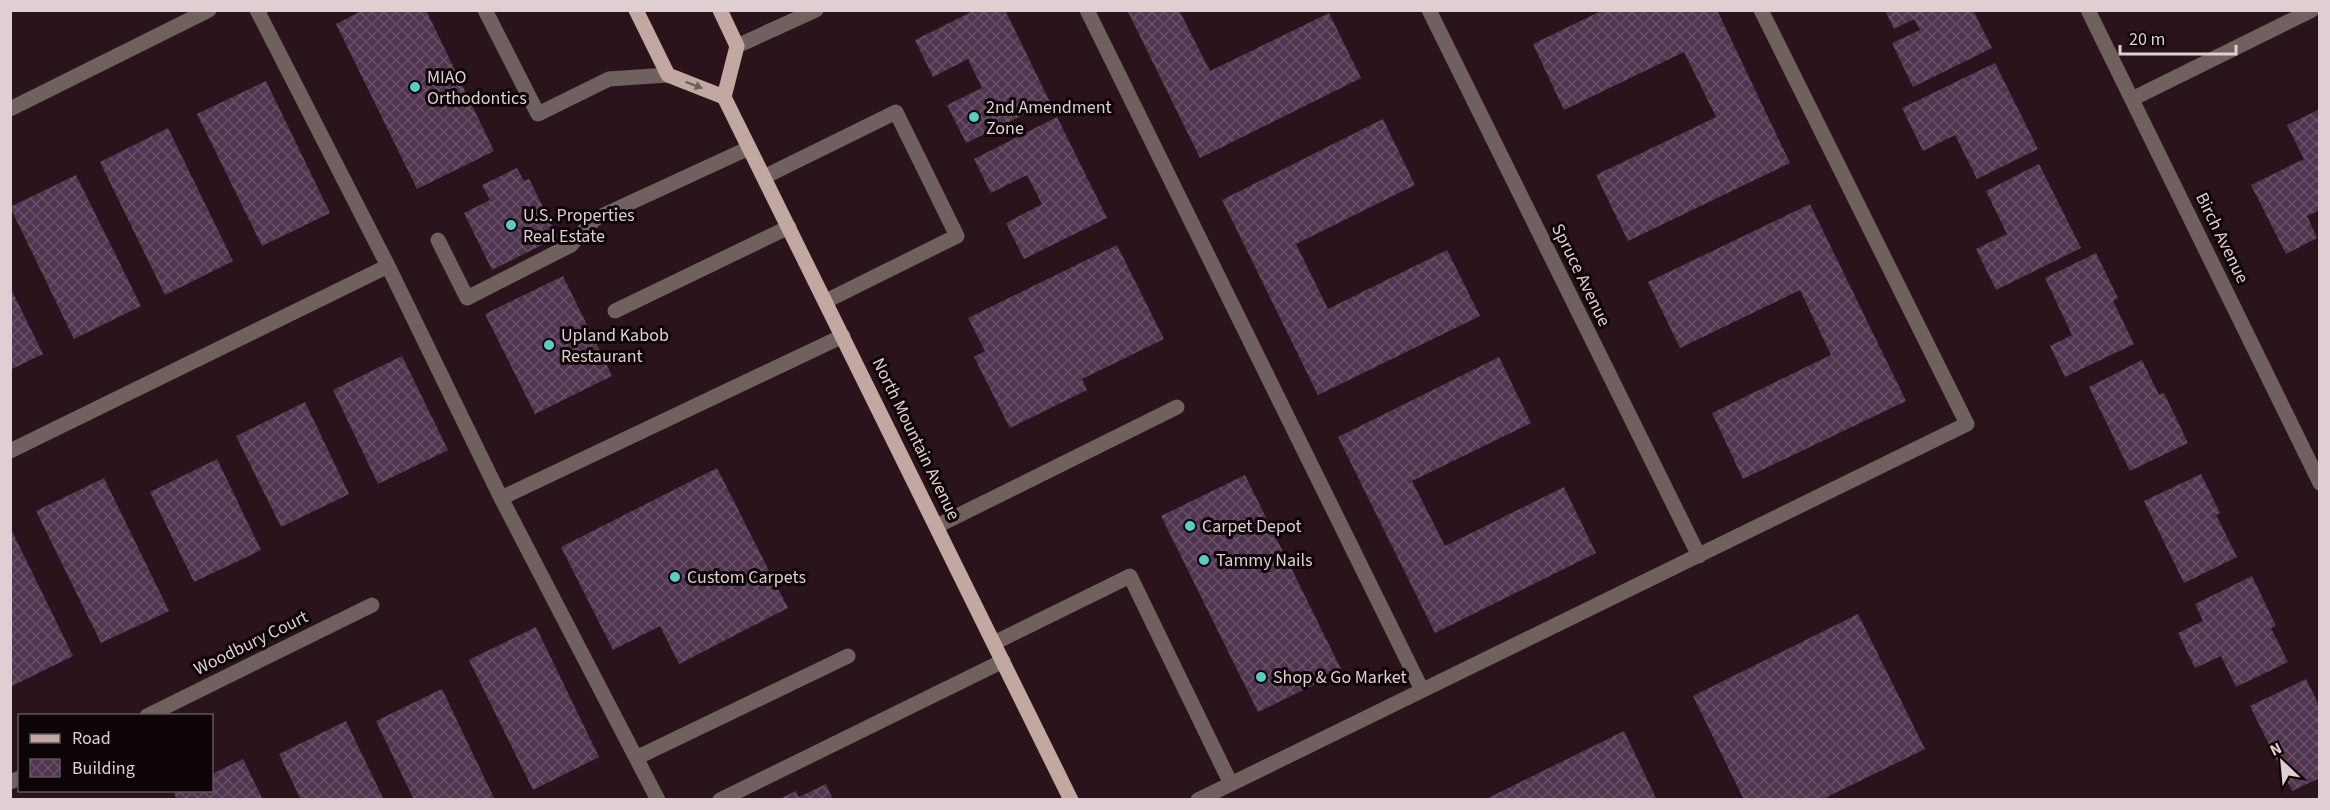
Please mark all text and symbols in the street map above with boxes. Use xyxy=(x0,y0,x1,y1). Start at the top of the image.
scale bar xyxy=(2120,18,2236,56)
text: 20 m xyxy=(2129,27,2165,52)
place label: MIAO Orthodontics xyxy=(427,65,527,111)
marker: MIAO Orthodontics xyxy=(408,80,422,94)
one-way arrow xyxy=(686,80,704,90)
place label: 2nd Amendment Zone xyxy=(986,95,1112,141)
marker: 2nd Amendment Zone xyxy=(967,110,981,124)
street label: Birch Avenue xyxy=(2189,188,2255,288)
place label: U.S. Properties Real Estate xyxy=(523,203,635,249)
marker: U.S. Properties Real Estate xyxy=(504,218,518,232)
street label: Spruce Avenue xyxy=(1545,219,1617,331)
place label: Upland Kabob Restaurant xyxy=(561,323,669,369)
marker: Upland Kabob Restaurant xyxy=(542,338,556,352)
street label: North Mountain Avenue xyxy=(866,354,966,524)
place label: Carpet Depot xyxy=(1202,514,1302,539)
marker: Carpet Depot xyxy=(1183,519,1197,533)
place label: Tammy Nails xyxy=(1216,548,1313,573)
marker: Tammy Nails xyxy=(1197,553,1211,567)
place label: Custom Carpets xyxy=(687,565,806,590)
marker: Custom Carpets xyxy=(668,570,682,584)
street label: Woodbury Court xyxy=(190,605,312,681)
place label: Shop & Go Market xyxy=(1273,665,1407,690)
marker: Shop & Go Market xyxy=(1254,670,1268,684)
legend xyxy=(18,714,213,792)
text: Road xyxy=(72,726,111,751)
north arrow xyxy=(2252,732,2312,792)
text: N xyxy=(2266,737,2285,762)
text: Building xyxy=(72,756,135,781)

